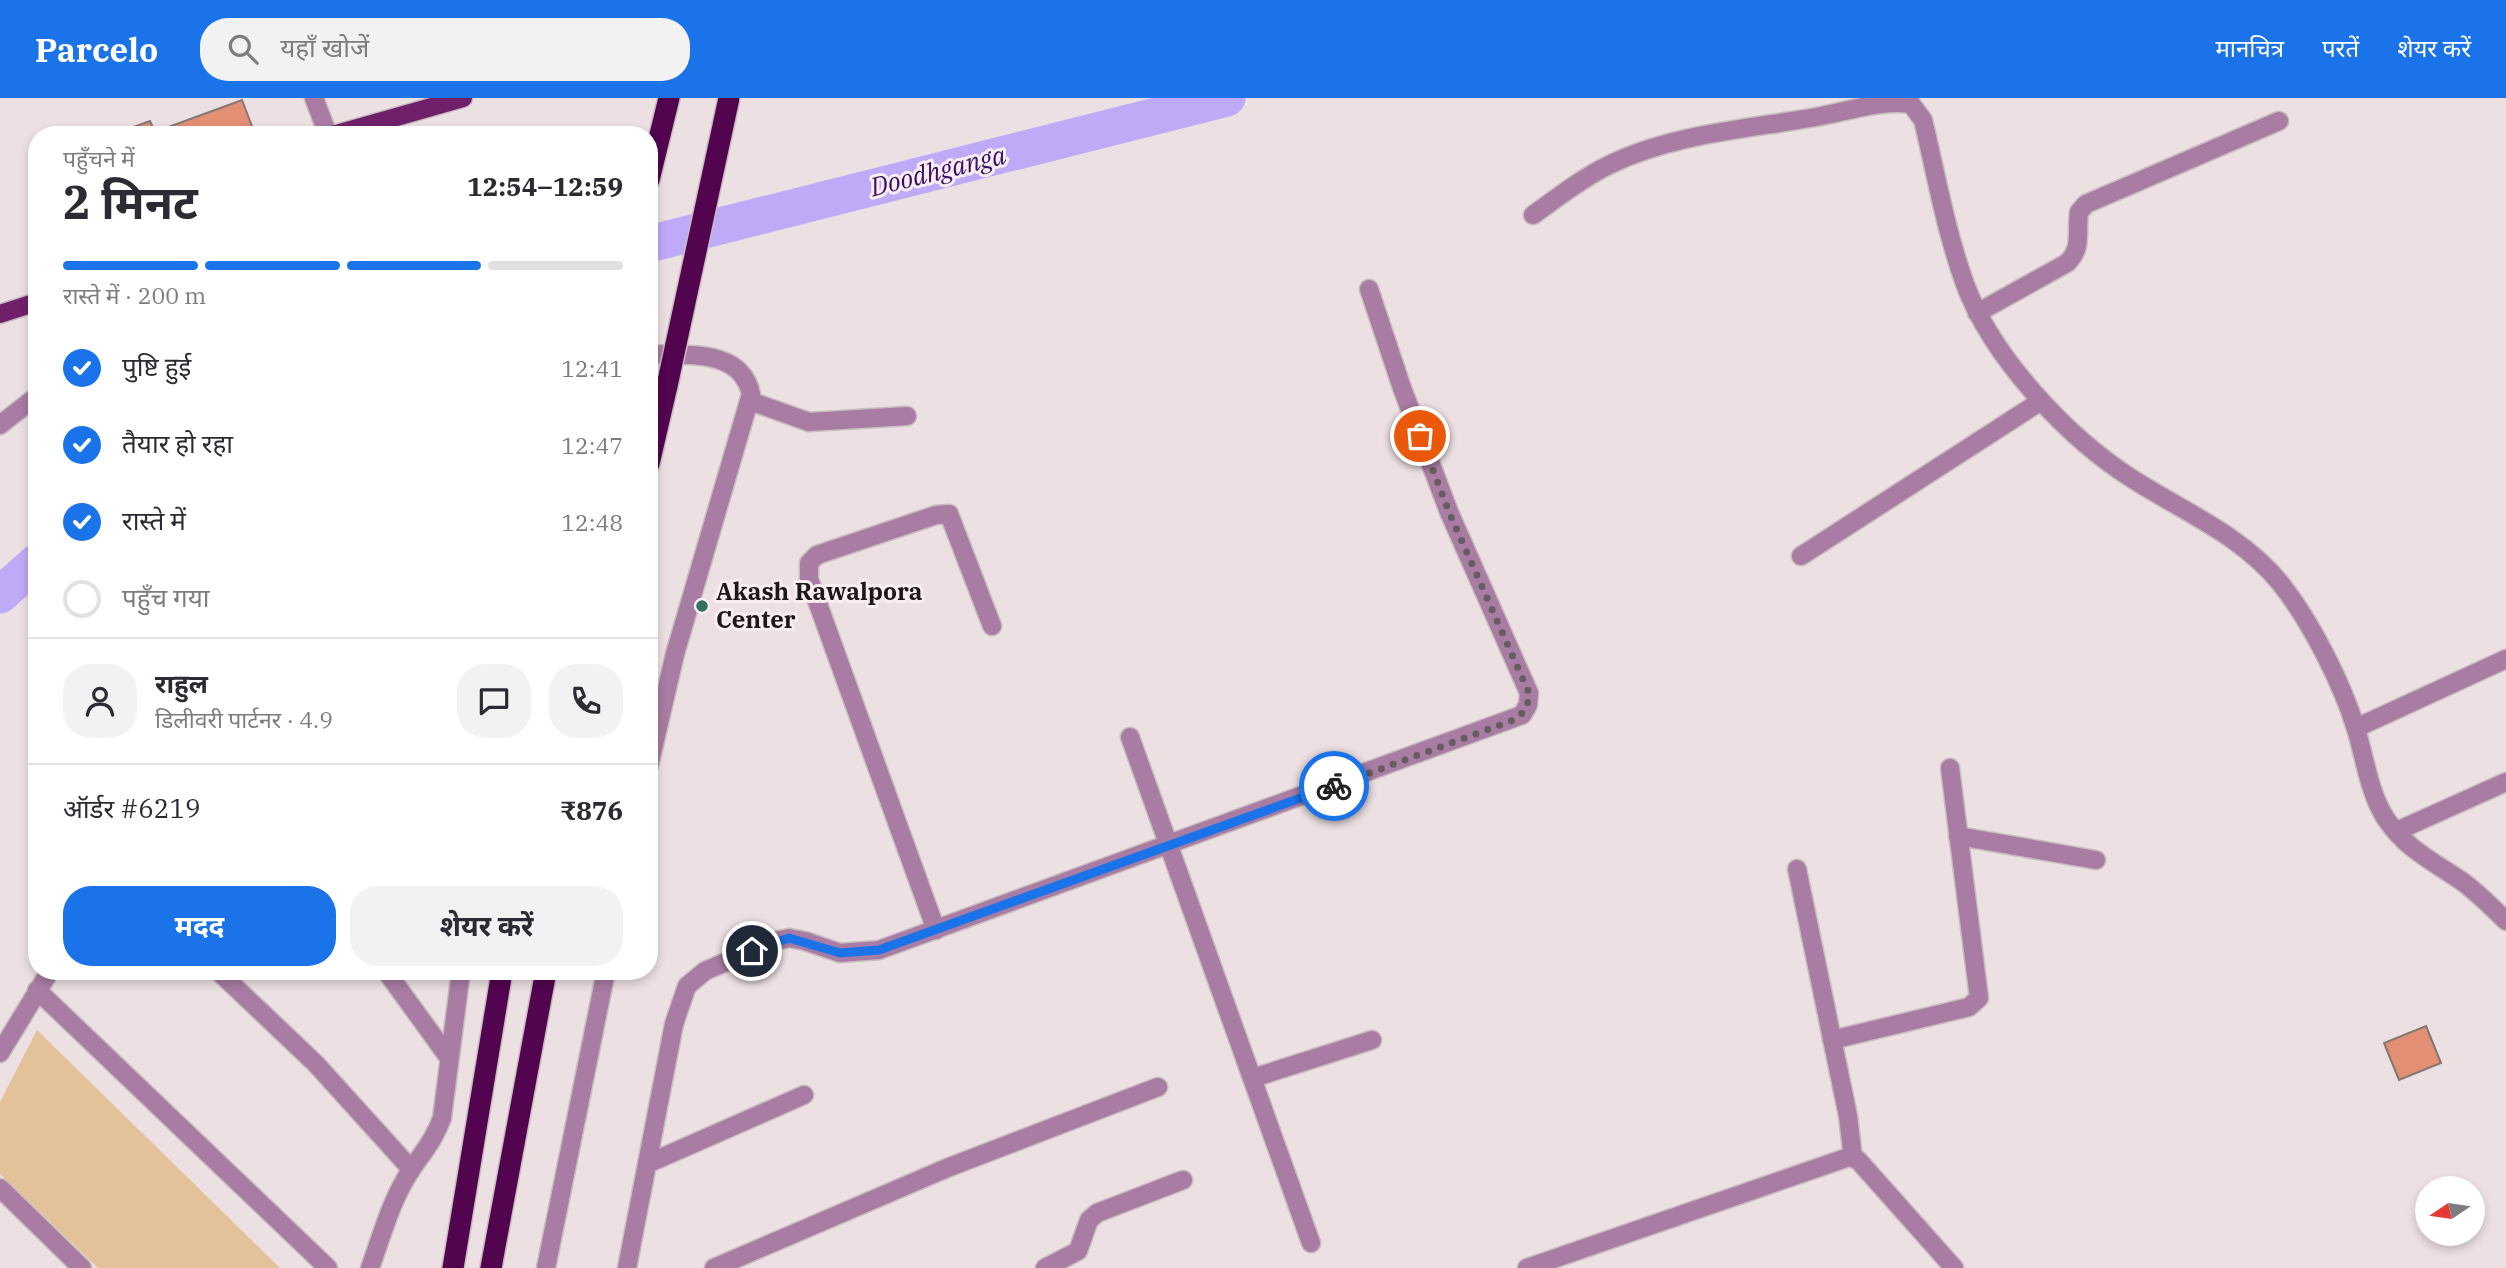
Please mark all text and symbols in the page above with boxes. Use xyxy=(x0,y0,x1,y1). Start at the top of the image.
search box xyxy=(200,18,690,81)
text: Parcelo xyxy=(35,28,158,71)
icon: search xyxy=(224,30,262,68)
text: यहाँ खोजें xyxy=(280,30,369,64)
text: मानचित्र xyxy=(2215,32,2284,64)
text: परतें xyxy=(2322,32,2359,64)
text: शेयर करें xyxy=(2397,32,2471,64)
water label: Doodhganga xyxy=(865,137,1009,204)
text: पहुँचने में xyxy=(63,143,135,173)
text: 12:54–12:59 xyxy=(467,169,623,203)
text: 2 मिनट xyxy=(63,172,198,232)
text: रास्ते में · 200 m xyxy=(63,280,206,310)
icon: check xyxy=(63,349,101,387)
text: पुष्टि हुई xyxy=(122,349,191,383)
text: 12:41 xyxy=(561,353,623,383)
pin xyxy=(1390,406,1450,466)
icon: bag xyxy=(1401,417,1439,455)
icon: check xyxy=(63,426,101,464)
text: तैयार हो रहा xyxy=(122,426,233,460)
text: 12:47 xyxy=(561,430,623,460)
icon: check xyxy=(63,503,101,541)
text: रास्ते में xyxy=(122,503,186,537)
text: 12:48 xyxy=(561,507,623,537)
place label: Akash Rawalpora Center xyxy=(716,575,923,635)
text: पहुँच गया xyxy=(122,580,210,614)
marker: Akash Rawalpora Center xyxy=(694,598,710,614)
button: person xyxy=(63,664,137,738)
button: chat xyxy=(457,664,531,738)
button: phone xyxy=(549,664,623,738)
text: राहुल xyxy=(155,666,208,700)
text: डिलीवरी पार्टनर · 4.9 xyxy=(155,704,333,734)
courier xyxy=(1299,751,1369,821)
icon: bike xyxy=(1315,767,1353,805)
text: ऑर्डर #6219 xyxy=(63,791,201,825)
text: ₹876 xyxy=(560,793,623,827)
button: मदद xyxy=(63,886,336,966)
button: शेयर करें xyxy=(350,886,623,966)
pin xyxy=(722,921,782,981)
icon: home xyxy=(733,932,771,970)
north arrow xyxy=(2415,1176,2485,1246)
map controls xyxy=(2415,1176,2485,1246)

